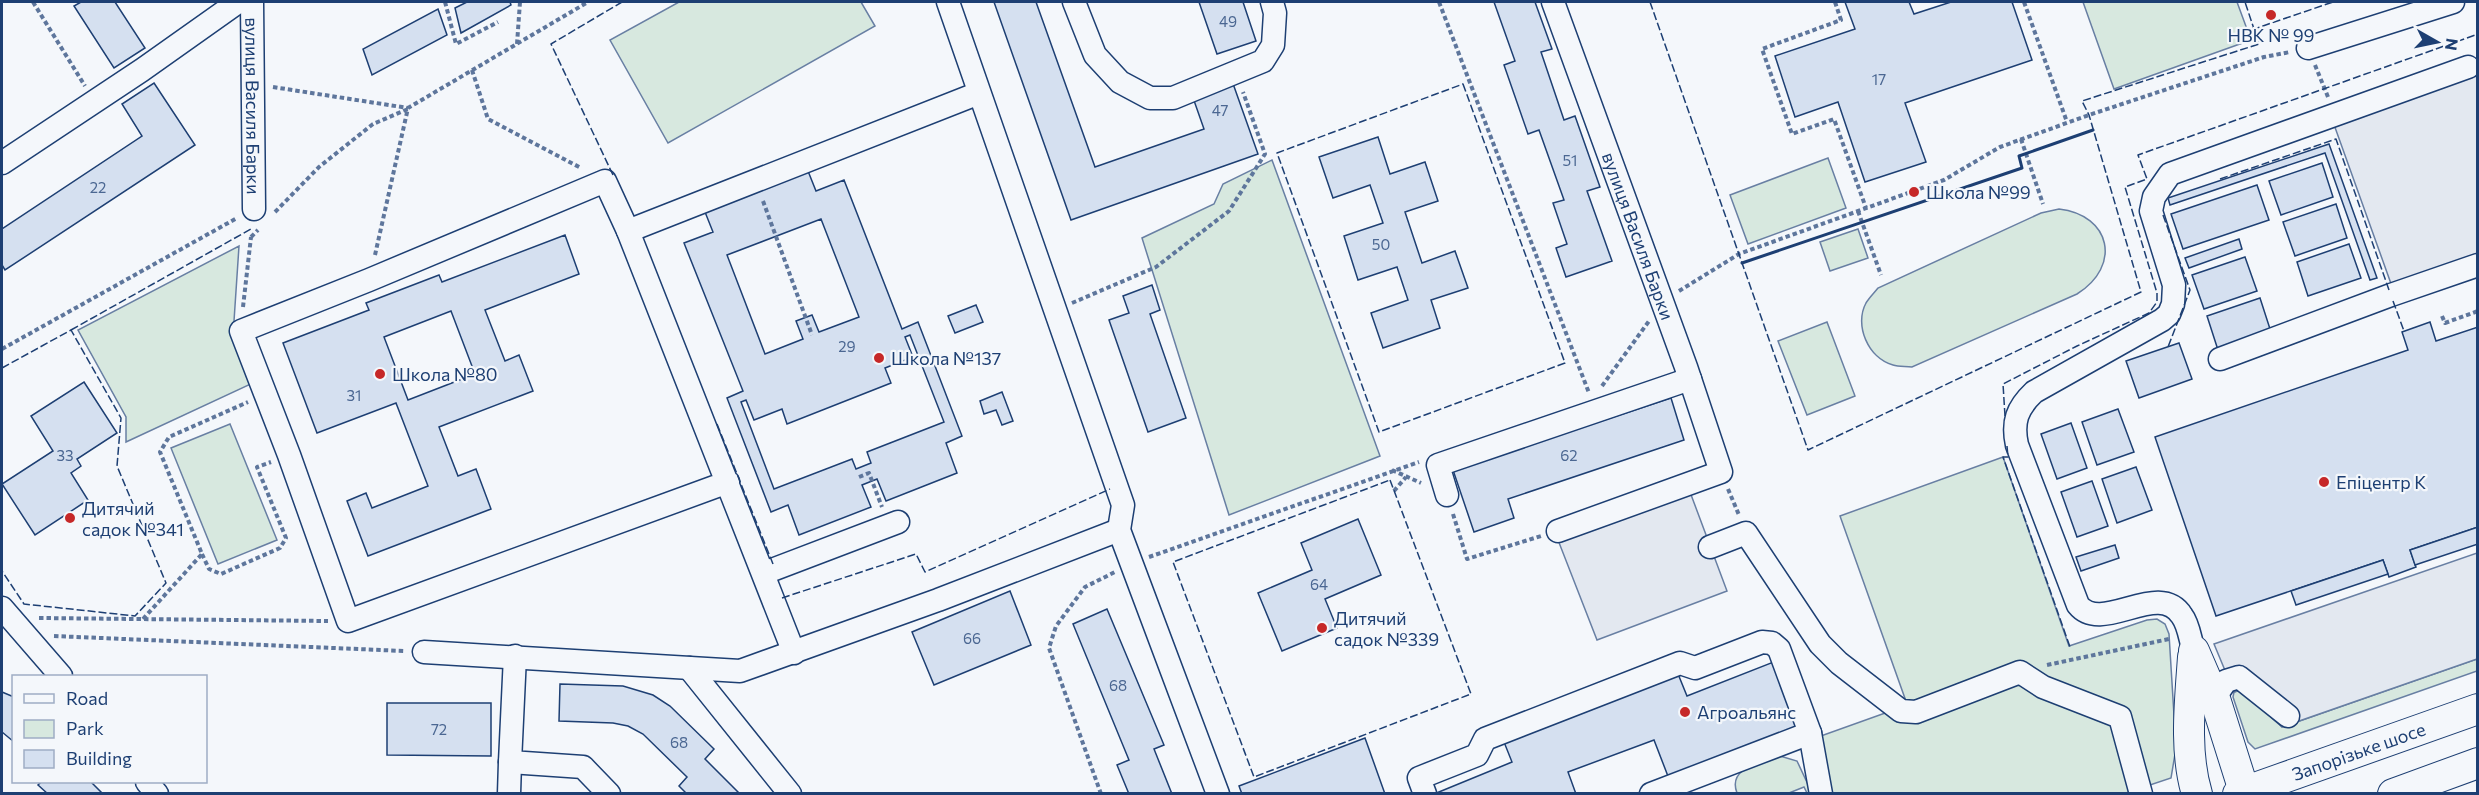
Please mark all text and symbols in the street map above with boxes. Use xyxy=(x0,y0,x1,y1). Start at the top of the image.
marker: НВК № 99 xyxy=(2264,8,2278,22)
house number: 49 xyxy=(1219,12,1237,30)
north arrow xyxy=(2407,12,2467,72)
street label: вулиця Василя Барки xyxy=(241,17,265,195)
place label: НВК № 99 xyxy=(2227,24,2315,46)
text: N xyxy=(2442,37,2463,52)
house number: 17 xyxy=(1872,70,1886,88)
house number: 47 xyxy=(1212,101,1228,119)
street label: вулиця Василя Барки xyxy=(1598,149,1679,323)
house number: 51 xyxy=(1562,151,1578,169)
house number: 22 xyxy=(90,178,106,196)
place label: Школа №99 xyxy=(1926,181,2031,203)
marker: Школа №99 xyxy=(1907,185,1921,199)
house number: 50 xyxy=(1372,235,1390,253)
house number: 29 xyxy=(838,337,856,355)
place label: Школа №137 xyxy=(891,347,1001,369)
marker: Школа №137 xyxy=(872,351,886,365)
place label: Школа №80 xyxy=(392,363,498,385)
marker: Школа №80 xyxy=(373,367,387,381)
house number: 31 xyxy=(347,386,361,404)
house number: 33 xyxy=(56,446,74,464)
house number: 62 xyxy=(1560,446,1578,464)
place label: Епіцентр К xyxy=(2336,471,2426,493)
marker: Епіцентр К xyxy=(2317,475,2331,489)
place label: Дитячий садок №341 xyxy=(82,497,184,540)
marker: Дитячий садок №341 xyxy=(63,511,77,525)
house number: 64 xyxy=(1310,575,1328,593)
place label: Дитячий садок №339 xyxy=(1334,607,1439,650)
marker: Дитячий садок №339 xyxy=(1315,621,1329,635)
house number: 66 xyxy=(963,629,981,647)
legend xyxy=(12,675,207,783)
house number: 68 xyxy=(1109,676,1127,694)
text: Road xyxy=(66,687,108,709)
place label: Агроальянс xyxy=(1697,701,1796,723)
marker: Агроальянс xyxy=(1678,705,1692,719)
text: Park xyxy=(66,717,104,739)
street label: Запорізьке шосе xyxy=(2289,718,2428,785)
house number: 72 xyxy=(431,720,447,738)
house number: 68 xyxy=(670,733,688,751)
text: Building xyxy=(66,747,132,769)

